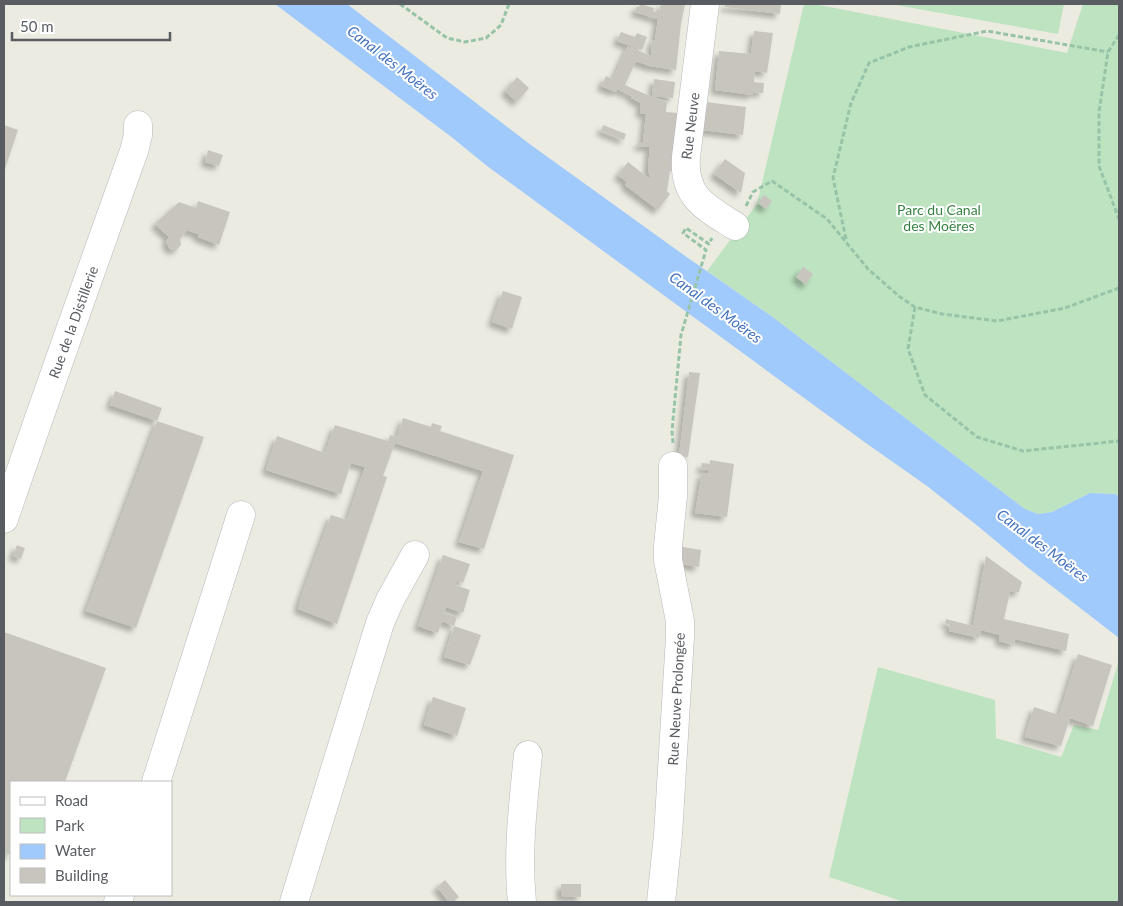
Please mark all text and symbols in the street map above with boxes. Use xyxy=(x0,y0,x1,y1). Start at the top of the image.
scale bar xyxy=(12,10,170,42)
text: 50 m xyxy=(20,17,54,35)
water label: Canal des Moëres xyxy=(344,21,442,103)
street label: Rue Neuve xyxy=(677,92,703,160)
park label: Parc du Canal des Moëres xyxy=(897,201,981,234)
street label: Rue de la Distillerie xyxy=(45,263,101,381)
water label: Canal des Moëres xyxy=(666,267,766,347)
water label: Canal des Moëres xyxy=(994,505,1092,585)
street label: Rue Neuve Prolongée xyxy=(664,632,688,766)
legend xyxy=(10,781,172,896)
text: Road xyxy=(55,791,88,809)
text: Park xyxy=(55,816,85,834)
text: Water xyxy=(55,841,96,859)
text: Building xyxy=(55,866,108,884)

